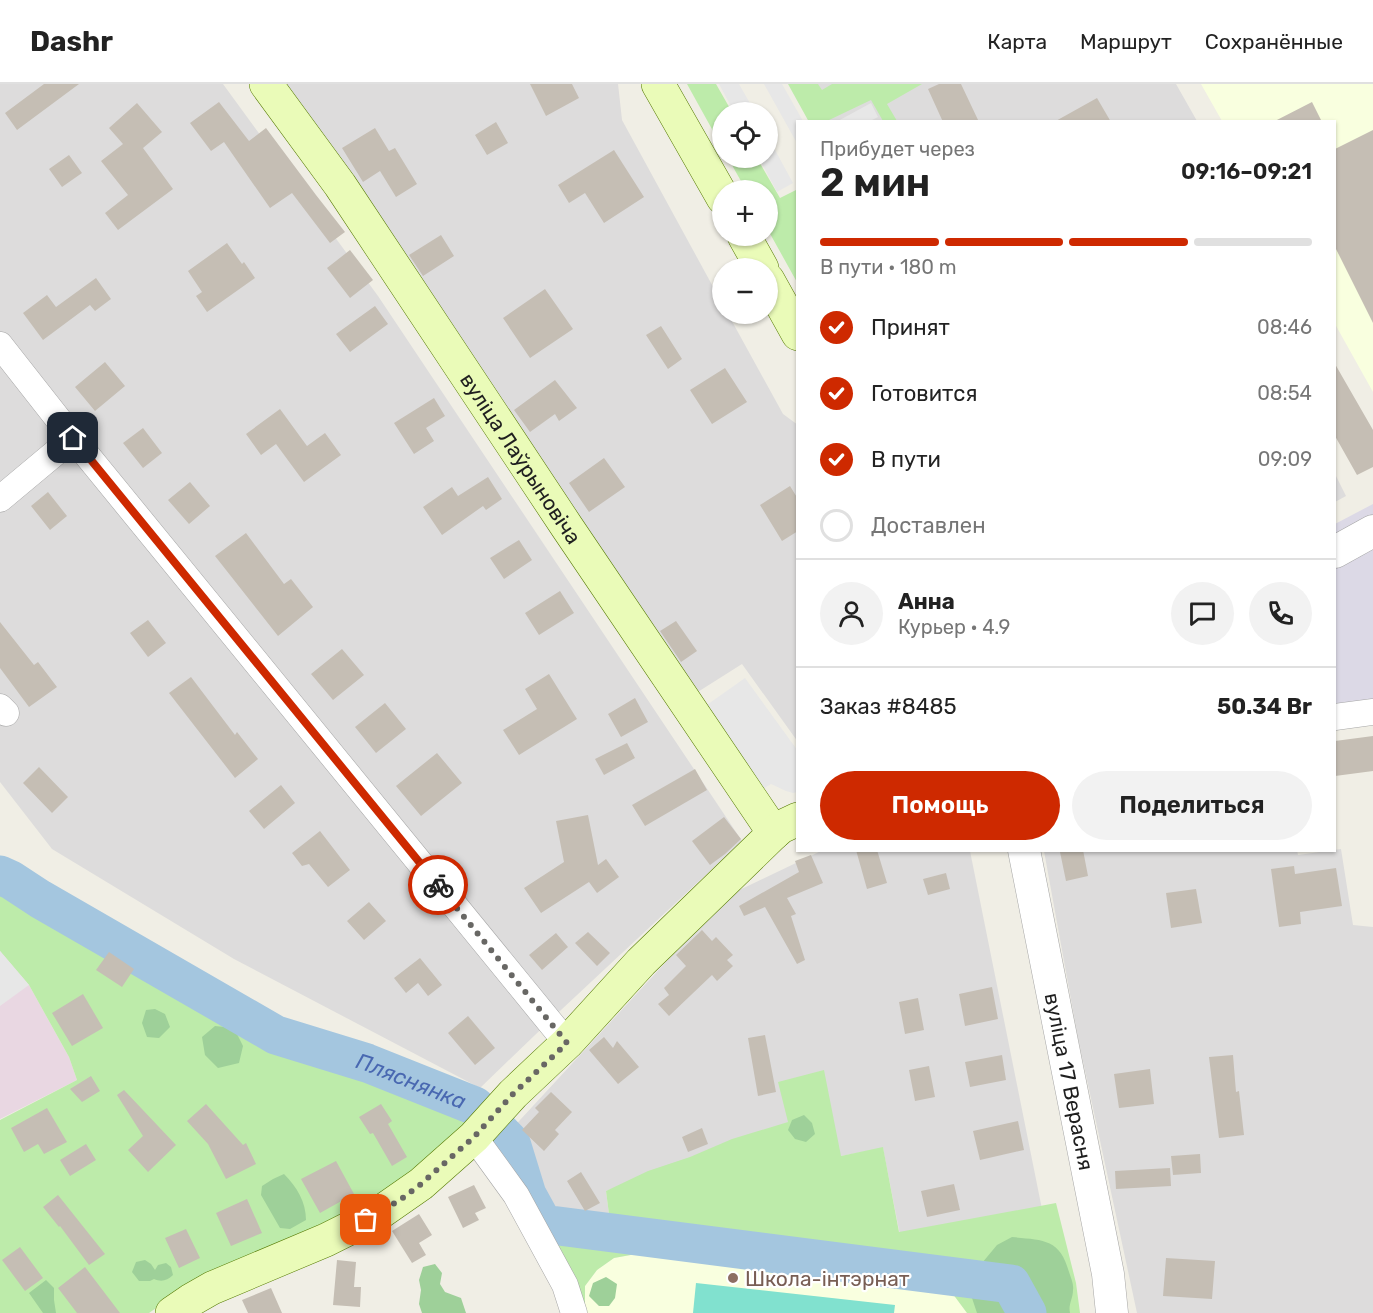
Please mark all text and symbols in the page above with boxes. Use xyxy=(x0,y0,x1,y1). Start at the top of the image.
text: Dashr xyxy=(30,25,113,58)
text: Карта xyxy=(987,29,1047,54)
text: Маршрут xyxy=(1080,29,1172,54)
text: Сохранённые xyxy=(1205,29,1343,54)
map controls xyxy=(712,102,778,324)
button: locate xyxy=(712,102,778,168)
text: Прибудет через xyxy=(820,137,975,161)
text: 09:16–09:21 xyxy=(1181,158,1312,185)
text: 2 мин xyxy=(820,160,930,206)
button: + xyxy=(712,180,778,246)
text: В пути · 180 m xyxy=(820,255,957,279)
button: − xyxy=(712,258,778,324)
icon: check xyxy=(820,311,853,344)
text: Принят xyxy=(871,314,950,341)
text: 08:46 xyxy=(1257,315,1312,339)
street label: вуліца Лаўрыновіча xyxy=(456,368,587,548)
icon: check xyxy=(820,377,853,410)
text: Готовится xyxy=(871,380,977,407)
text: 08:54 xyxy=(1257,381,1312,405)
pin xyxy=(47,412,98,463)
icon: home xyxy=(56,421,89,454)
icon: check xyxy=(820,443,853,476)
text: В пути xyxy=(871,446,941,473)
text: 09:09 xyxy=(1258,447,1312,471)
text: Доставлен xyxy=(871,512,986,539)
button: person xyxy=(820,582,883,645)
button: chat xyxy=(1171,582,1234,645)
button: phone xyxy=(1249,582,1312,645)
text: Анна xyxy=(898,588,955,615)
text: Курьер · 4.9 xyxy=(898,615,1010,639)
text: Заказ #8485 xyxy=(820,693,956,720)
text: 50.34 Br xyxy=(1217,693,1312,720)
button: Помощь xyxy=(820,771,1060,840)
button: Поделиться xyxy=(1072,771,1312,840)
courier xyxy=(408,855,468,915)
icon: bike xyxy=(422,869,455,902)
street label: вуліца 17 Верасня xyxy=(1040,991,1100,1172)
water label: Пляснянка xyxy=(353,1047,470,1115)
pin xyxy=(340,1194,391,1245)
icon: bag xyxy=(349,1203,382,1236)
place label: Школа-інтэрнат xyxy=(745,1266,910,1291)
marker: Школа-інтэрнат xyxy=(726,1271,740,1285)

